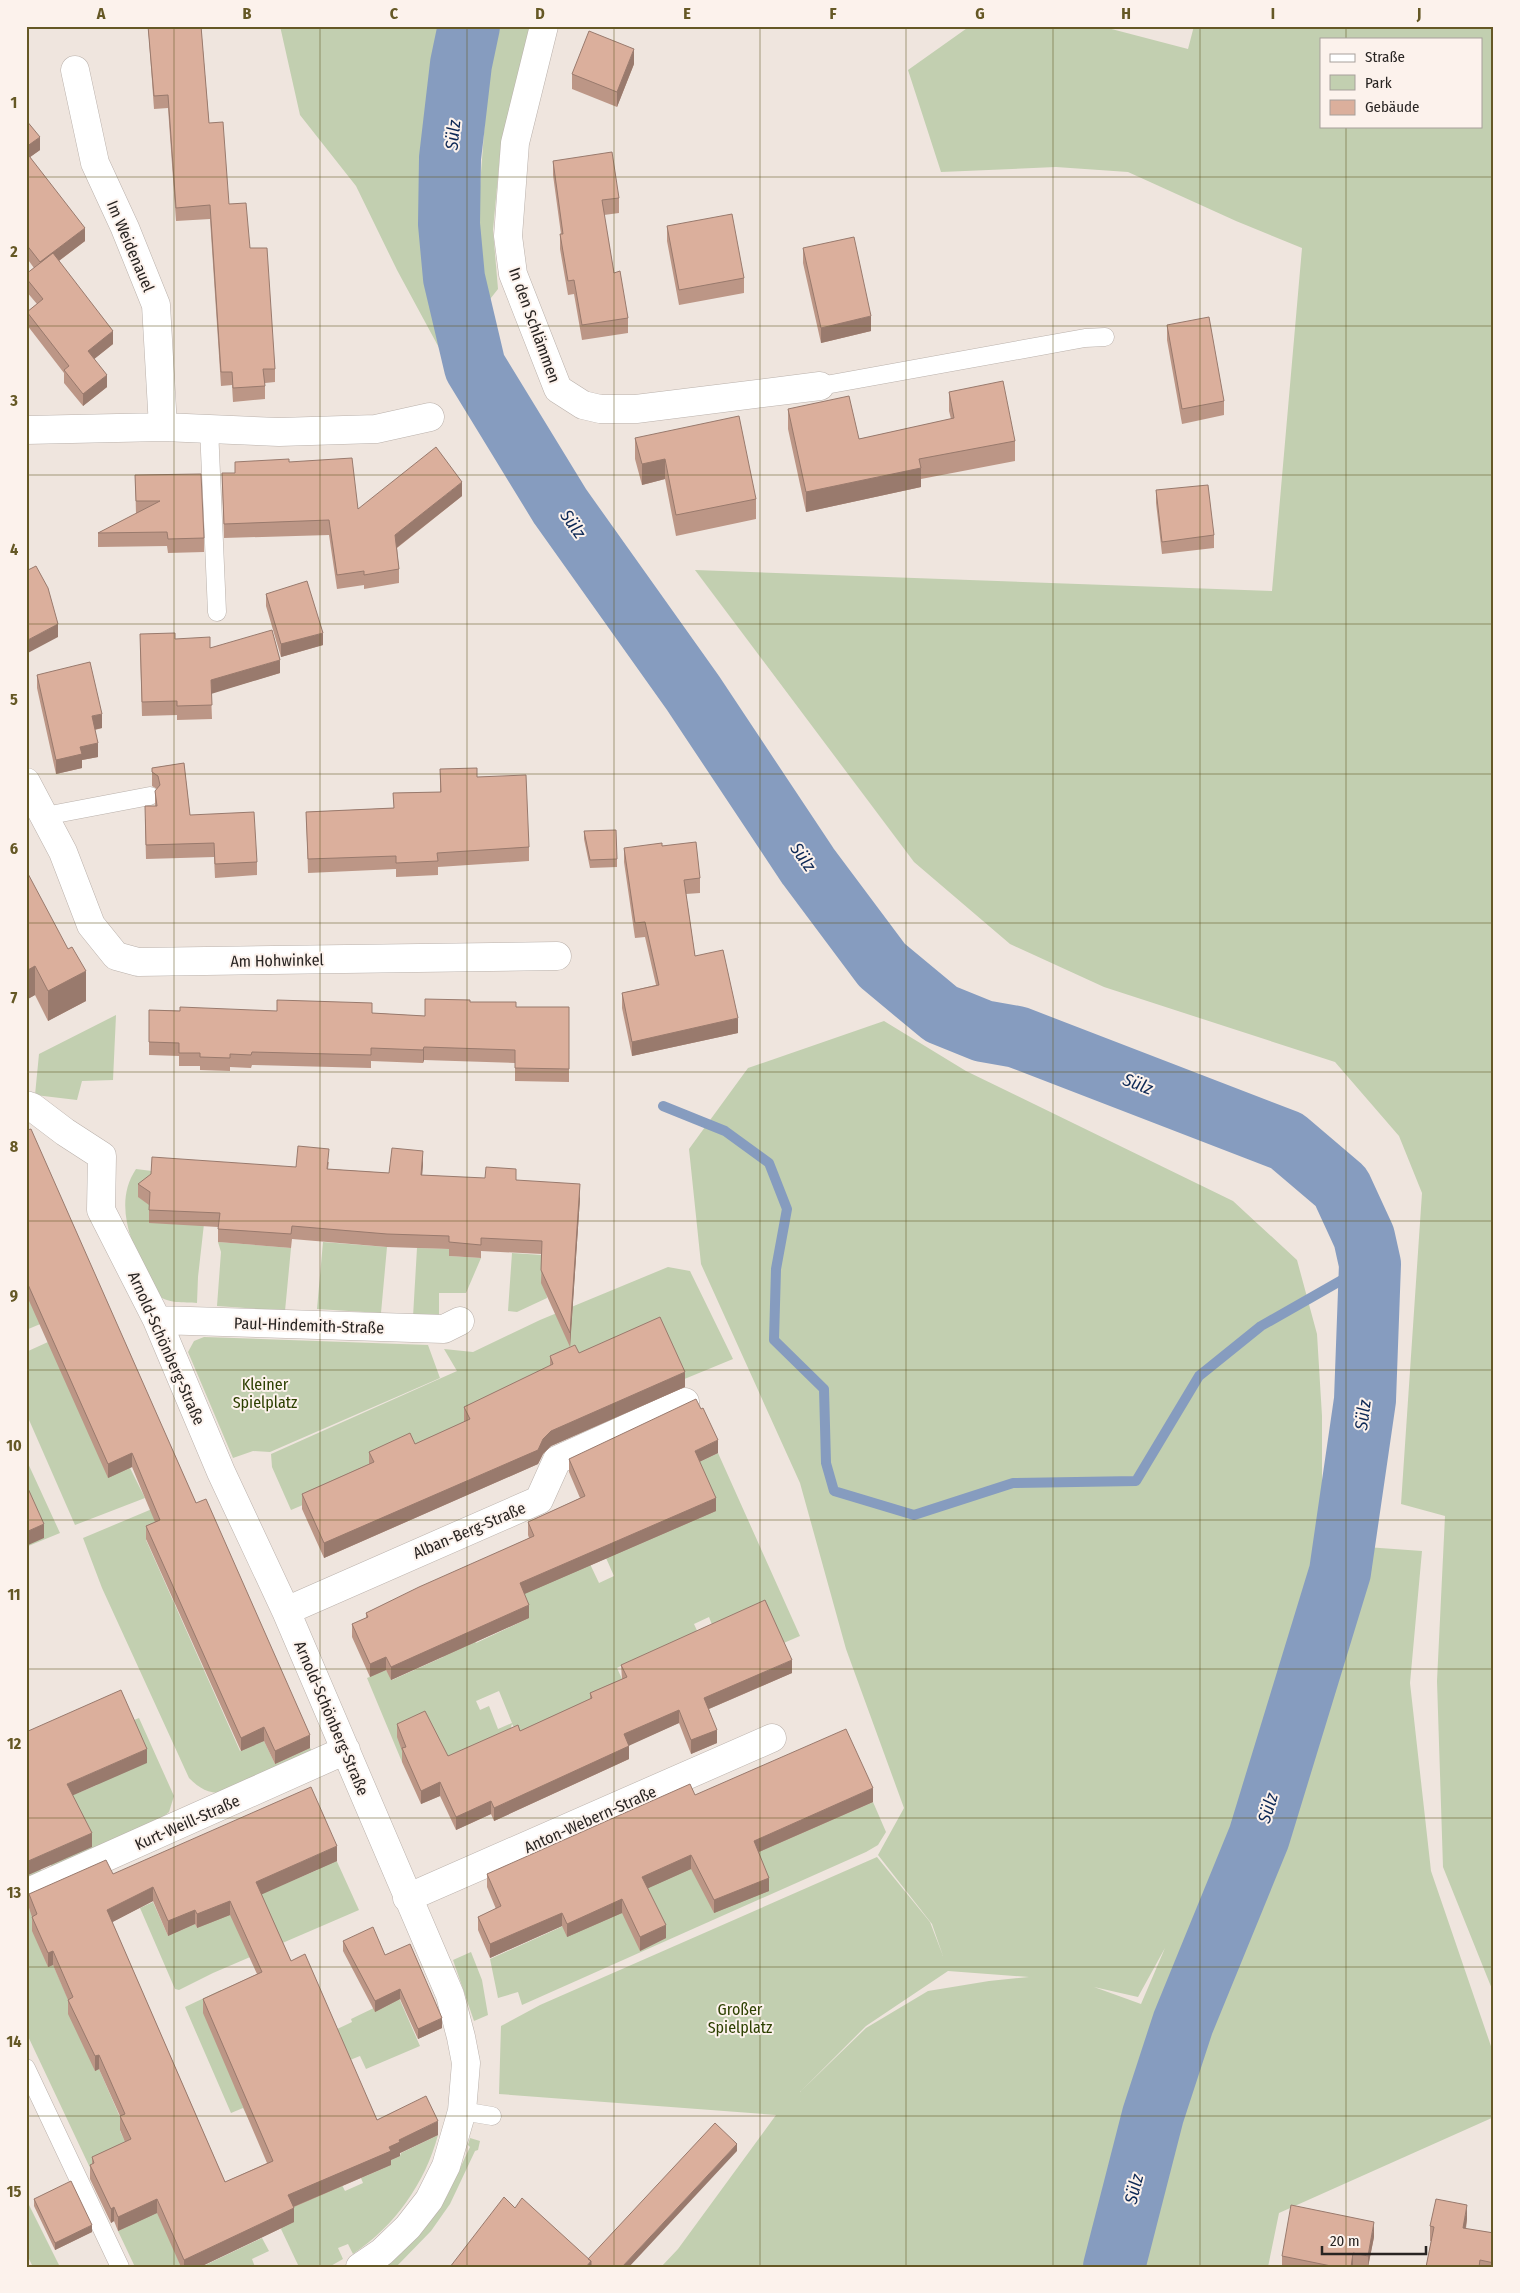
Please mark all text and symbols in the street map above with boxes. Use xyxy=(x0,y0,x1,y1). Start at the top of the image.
text: A xyxy=(96,4,106,23)
text: B xyxy=(243,4,252,23)
text: C xyxy=(390,4,399,23)
text: D xyxy=(535,4,545,23)
text: E xyxy=(683,4,691,23)
text: F xyxy=(829,4,837,23)
text: G xyxy=(975,4,985,23)
text: H xyxy=(1121,4,1131,23)
text: I xyxy=(1271,4,1275,23)
text: J xyxy=(1416,4,1421,23)
legend xyxy=(1320,38,1482,128)
text: Straße xyxy=(1365,48,1405,66)
text: Park xyxy=(1365,74,1392,92)
text: 1 xyxy=(11,93,17,112)
text: Gebäude xyxy=(1365,98,1420,116)
water label: Sülz xyxy=(440,118,466,152)
street label: Im Weidenauel xyxy=(103,198,158,295)
text: 2 xyxy=(9,242,18,261)
street label: In den Schlämmen xyxy=(505,265,564,385)
text: 3 xyxy=(9,391,18,410)
water label: Sülz xyxy=(555,505,591,543)
text: 4 xyxy=(10,540,18,559)
text: 5 xyxy=(10,690,18,709)
water label: Sülz xyxy=(785,838,821,876)
text: 6 xyxy=(10,839,18,858)
street label: Am Hohwinkel xyxy=(230,950,324,971)
text: 7 xyxy=(11,988,18,1007)
water label: Sülz xyxy=(1119,1068,1157,1100)
text: 8 xyxy=(10,1137,19,1156)
street label: Arnold-Schönberg-Straße xyxy=(124,1269,209,1428)
text: 9 xyxy=(10,1286,18,1305)
street label: Paul-Hindemith-Straße xyxy=(234,1313,384,1338)
park label: Kleiner Spielplatz xyxy=(233,1375,297,1412)
water label: Sülz xyxy=(1350,1398,1376,1432)
text: 10 xyxy=(6,1436,22,1455)
street label: Alban-Berg-Straße xyxy=(410,1498,528,1563)
text: 11 xyxy=(7,1585,21,1604)
street label: Arnold-Schönberg-Straße xyxy=(290,1638,373,1798)
text: 12 xyxy=(7,1734,22,1753)
street label: Anton-Webern-Straße xyxy=(521,1782,659,1857)
water label: Sülz xyxy=(1253,1789,1283,1827)
street label: Kurt-Weill-Straße xyxy=(132,1791,243,1854)
text: 13 xyxy=(7,1883,22,1902)
park label: Großer Spielplatz xyxy=(708,2000,772,2037)
text: 14 xyxy=(7,2032,22,2051)
water label: Sülz xyxy=(1119,2171,1149,2207)
text: 15 xyxy=(7,2182,21,2201)
scale bar xyxy=(1322,2223,1426,2255)
text: 20 m xyxy=(1330,2232,1360,2250)

